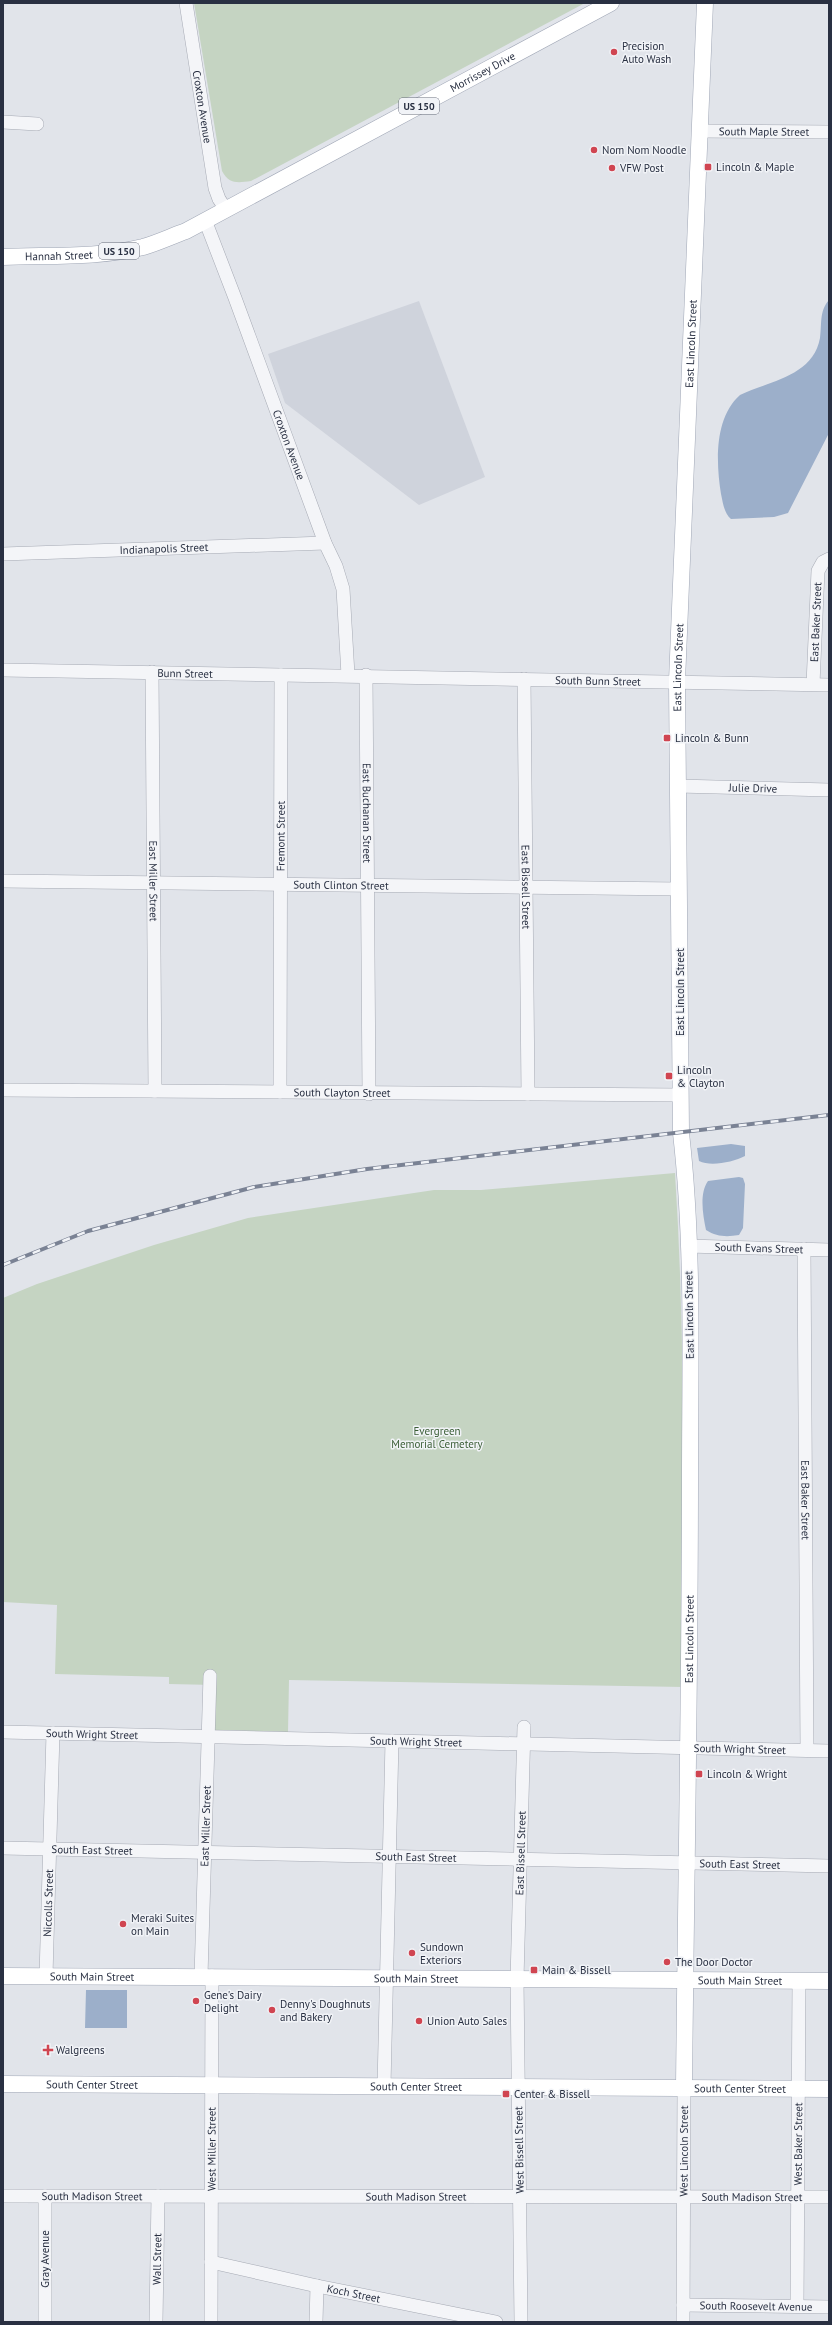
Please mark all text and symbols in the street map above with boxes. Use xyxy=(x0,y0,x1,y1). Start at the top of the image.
place label: Precision Auto Wash xyxy=(622,39,671,66)
marker: Precision Auto Wash xyxy=(609,47,619,57)
street label: Morrissey Drive xyxy=(447,49,518,95)
street label: Croxton Avenue xyxy=(190,69,215,145)
road number: US 150 xyxy=(399,98,439,114)
street label: South Maple Street xyxy=(719,124,810,139)
place label: Nom Nom Noodle xyxy=(602,143,687,157)
marker: Nom Nom Noodle xyxy=(589,145,599,155)
place label: Lincoln & Maple xyxy=(716,160,795,174)
place label: VFW Post xyxy=(619,161,664,175)
marker: Lincoln & Maple xyxy=(703,162,713,172)
marker: VFW Post xyxy=(607,163,617,173)
road number: US 150 xyxy=(99,243,139,259)
street label: Hannah Street xyxy=(25,247,93,263)
street label: East Lincoln Street xyxy=(682,299,700,388)
street label: Croxton Avenue xyxy=(270,408,308,482)
street label: Indianapolis Street xyxy=(119,540,209,557)
street label: East Baker Street xyxy=(807,581,825,662)
street label: East Lincoln Street xyxy=(670,623,686,712)
street label: Bunn Street xyxy=(157,666,213,681)
street label: South Bunn Street xyxy=(555,673,641,689)
place label: Lincoln & Bunn xyxy=(675,731,749,745)
marker: Lincoln & Bunn xyxy=(662,733,672,743)
street label: East Buchanan Street xyxy=(360,763,374,863)
street label: Julie Drive xyxy=(728,780,778,796)
street label: Fremont Street xyxy=(274,800,288,871)
street label: East Miller Street xyxy=(146,840,161,922)
street label: East Bissell Street xyxy=(519,845,533,930)
street label: South Clinton Street xyxy=(293,877,389,893)
street label: East Lincoln Street xyxy=(673,948,687,1036)
place label: Lincoln & Clayton xyxy=(677,1063,725,1090)
marker: Lincoln & Clayton xyxy=(664,1071,674,1081)
street label: South Clayton Street xyxy=(293,1085,391,1100)
street label: South Evans Street xyxy=(714,1240,804,1256)
street label: East Lincoln Street xyxy=(681,1271,697,1359)
park label: Evergreen Memorial Cemetery xyxy=(391,1424,484,1451)
street label: East Baker Street xyxy=(798,1460,813,1540)
street label: East Lincoln Street xyxy=(682,1595,697,1683)
street label: South Wright Street xyxy=(46,1726,139,1742)
street label: South Wright Street xyxy=(370,1733,462,1750)
street label: South Wright Street xyxy=(694,1741,786,1757)
place label: Lincoln & Wright xyxy=(707,1767,787,1781)
marker: Lincoln & Wright xyxy=(694,1769,704,1779)
street label: East Miller Street xyxy=(197,1785,214,1867)
street label: East Bissell Street xyxy=(512,1810,529,1895)
street label: South East Street xyxy=(51,1842,133,1858)
street label: South East Street xyxy=(375,1849,457,1865)
street label: South East Street xyxy=(699,1856,781,1872)
street label: Niccolls Street xyxy=(40,1869,56,1937)
place label: Meraki Suites on Main xyxy=(131,1911,195,1938)
marker: Meraki Suites on Main xyxy=(118,1919,128,1929)
place label: Sundown Exteriors xyxy=(420,1940,464,1967)
marker: Sundown Exteriors xyxy=(407,1948,417,1958)
place label: The Door Doctor xyxy=(675,1955,753,1969)
marker: The Door Doctor xyxy=(662,1957,672,1967)
place label: Main & Bissell xyxy=(542,1963,611,1977)
marker: Main & Bissell xyxy=(529,1965,539,1975)
street label: South Main Street xyxy=(50,1969,135,1984)
street label: South Main Street xyxy=(374,1971,459,1986)
street label: South Main Street xyxy=(698,1973,783,1988)
place label: Gene's Dairy Delight xyxy=(204,1988,262,2015)
marker: Gene's Dairy Delight xyxy=(191,1996,201,2006)
place label: Denny's Doughnuts and Bakery xyxy=(280,1997,371,2024)
marker: Denny's Doughnuts and Bakery xyxy=(267,2005,277,2015)
place label: Union Auto Sales xyxy=(427,2014,508,2028)
marker: Union Auto Sales xyxy=(414,2016,424,2026)
place label: Walgreens xyxy=(56,2043,105,2057)
marker: Walgreens xyxy=(43,2045,53,2055)
street label: South Center Street xyxy=(46,2077,138,2092)
street label: South Center Street xyxy=(370,2079,462,2094)
street label: South Center Street xyxy=(694,2081,786,2096)
place label: Center & Bissell xyxy=(514,2087,591,2101)
marker: Center & Bissell xyxy=(501,2089,511,2099)
street label: West Baker Street xyxy=(791,2102,805,2186)
street label: West Lincoln Street xyxy=(677,2105,691,2197)
street label: West Bissell Street xyxy=(511,2106,527,2194)
street label: West Miller Street xyxy=(204,2107,219,2191)
street label: South Madison Street xyxy=(41,2189,143,2203)
street label: South Madison Street xyxy=(365,2189,467,2204)
street label: South Madison Street xyxy=(701,2190,803,2204)
street label: Gray Avenue xyxy=(38,2230,52,2288)
street label: Wall Street xyxy=(150,2233,164,2285)
street label: Koch Street xyxy=(326,2281,382,2306)
street label: South Roosevelt Avenue xyxy=(699,2298,813,2314)

